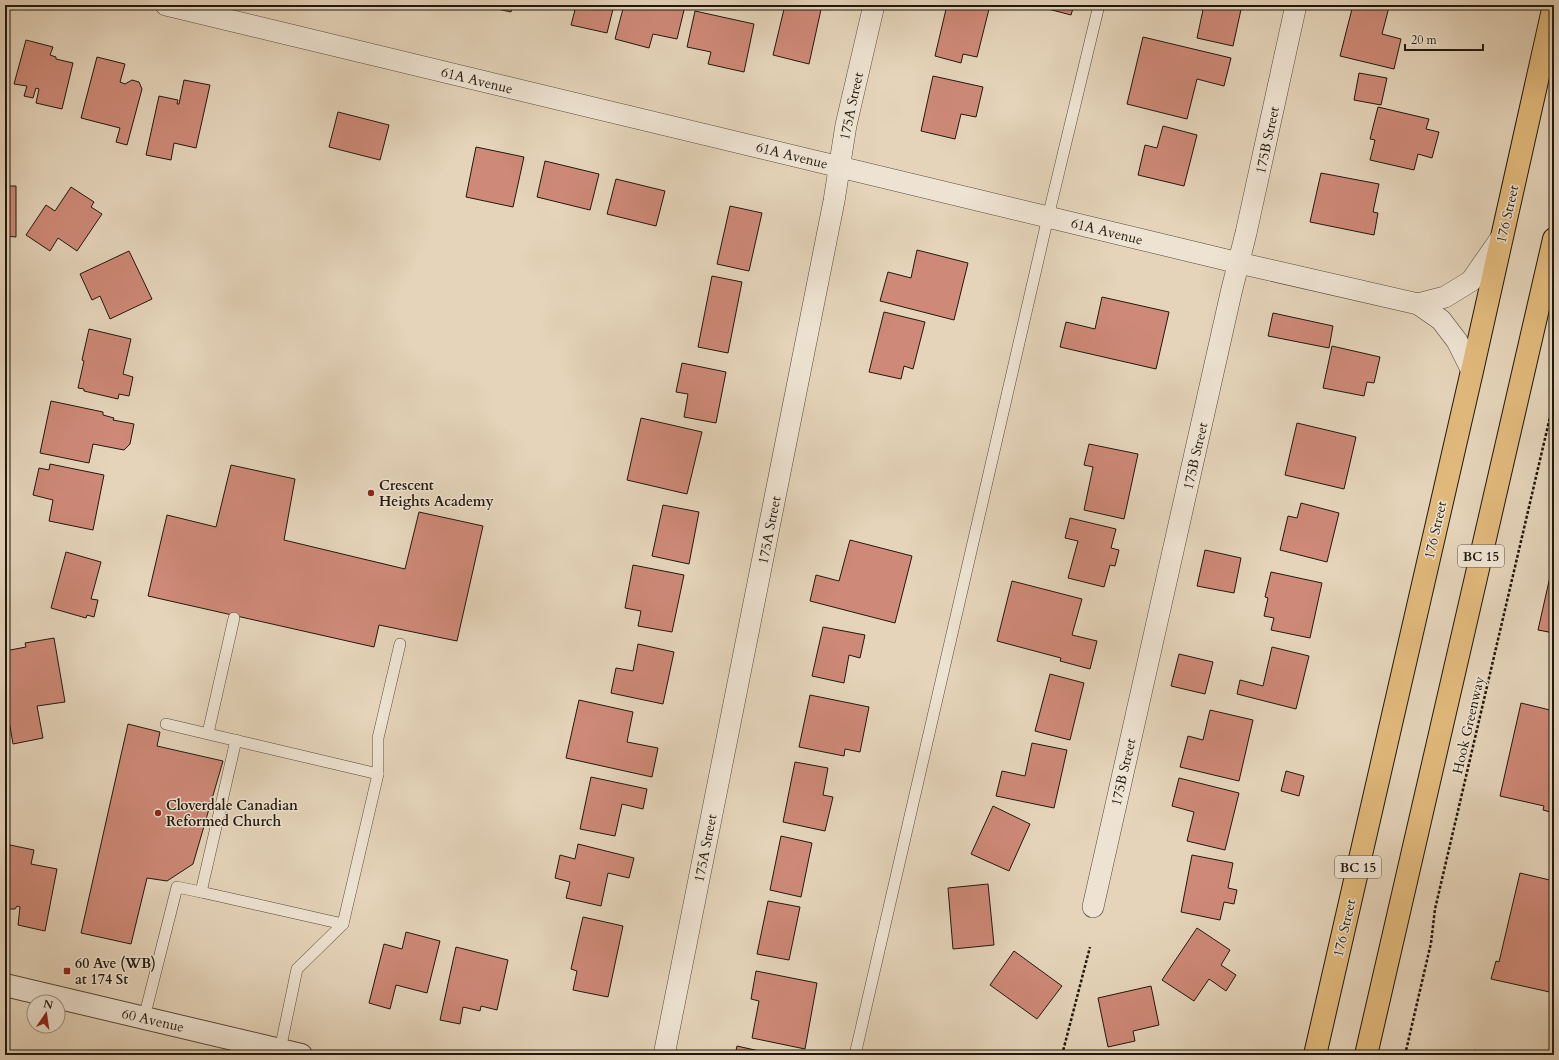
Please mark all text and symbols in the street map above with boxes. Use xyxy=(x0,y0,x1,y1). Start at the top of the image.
scale bar xyxy=(1405,26,1483,52)
text: 20 m xyxy=(1411,32,1438,48)
street label: 61A Avenue xyxy=(439,62,515,99)
street label: 175A Street xyxy=(835,70,868,142)
street label: 175B Street xyxy=(1251,104,1284,176)
street label: 61A Avenue xyxy=(754,137,830,174)
street label: 176 Street xyxy=(1492,183,1524,245)
street label: 61A Avenue xyxy=(1069,213,1145,250)
street label: 175B Street xyxy=(1179,420,1213,492)
place label: Crescent Heights Academy xyxy=(379,476,494,511)
marker: Crescent Heights Academy xyxy=(366,488,376,498)
street label: 175A Street xyxy=(754,494,786,566)
street label: 176 Street xyxy=(1420,499,1452,561)
road number: BC 15 xyxy=(1458,545,1504,567)
street label: Hook Greenway xyxy=(1448,674,1489,776)
street label: 175B Street xyxy=(1107,736,1141,808)
place label: Cloverdale Canadian Reformed Church xyxy=(166,796,298,831)
marker: Cloverdale Canadian Reformed Church xyxy=(153,808,163,818)
street label: 175A Street xyxy=(690,812,722,884)
road number: BC 15 xyxy=(1335,856,1381,878)
street label: 176 Street xyxy=(1329,897,1361,959)
place label: 60 Ave (WB) at 174 St xyxy=(75,954,156,989)
marker: 60 Ave (WB) at 174 St xyxy=(62,966,72,976)
north arrow xyxy=(26,994,66,1034)
text: N xyxy=(42,996,55,1013)
street label: 60 Avenue xyxy=(120,1004,186,1037)

